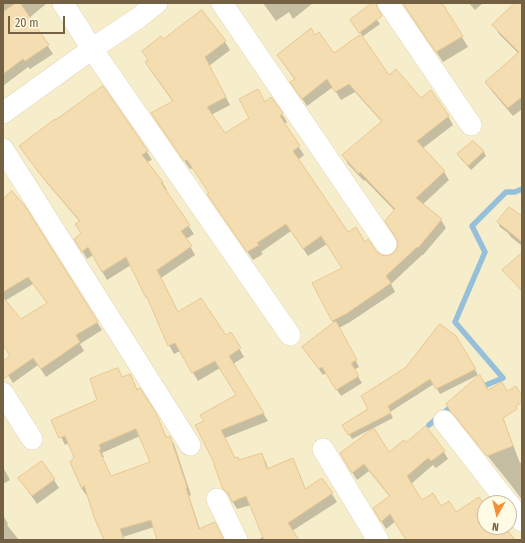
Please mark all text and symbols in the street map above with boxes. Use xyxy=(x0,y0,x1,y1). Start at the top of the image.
scale bar xyxy=(10,8,67,34)
text: 20 m xyxy=(15,16,39,30)
north arrow xyxy=(477,495,517,535)
text: N xyxy=(491,519,500,533)

